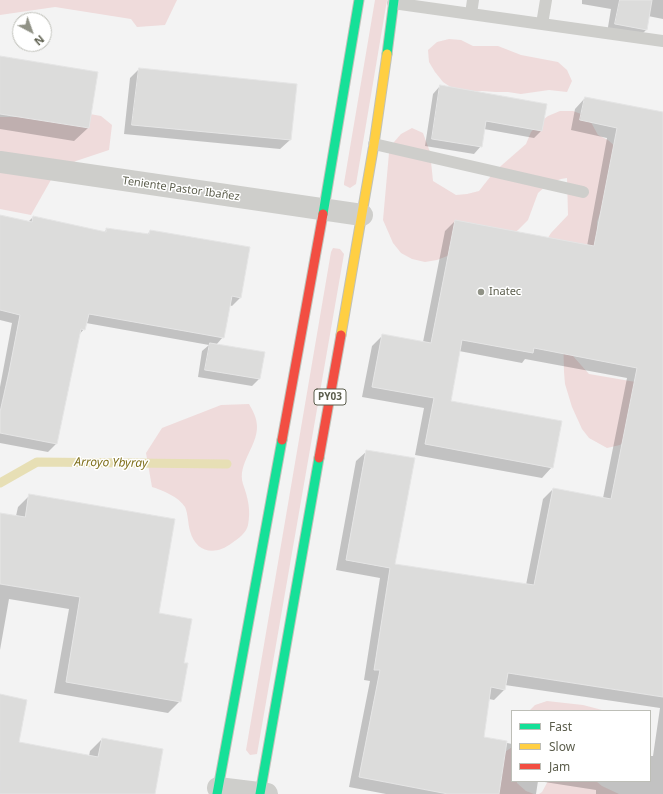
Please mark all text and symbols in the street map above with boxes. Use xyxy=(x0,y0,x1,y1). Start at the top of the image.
north arrow xyxy=(12,12,52,52)
text: N xyxy=(31,32,48,49)
street label: Teniente Pastor Ibañez xyxy=(122,174,240,204)
place label: Inatec xyxy=(489,285,521,299)
marker: Inatec xyxy=(476,287,486,297)
road number: PY03 xyxy=(314,389,346,405)
water label: Arroyo Ybyray xyxy=(74,455,148,471)
legend xyxy=(511,710,651,782)
text: Fast xyxy=(549,718,572,735)
text: Slow xyxy=(549,738,575,755)
text: Jam xyxy=(549,758,570,775)

